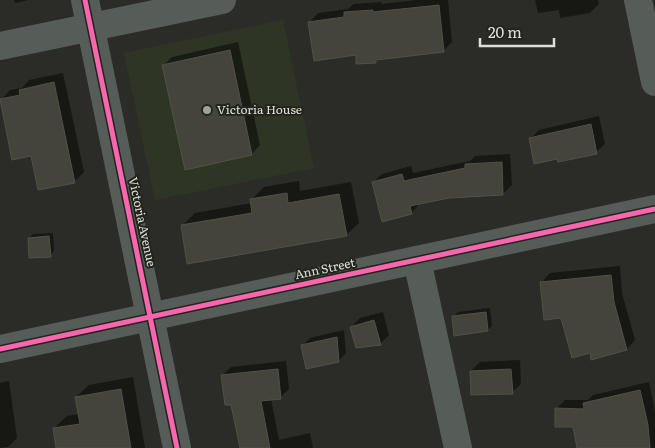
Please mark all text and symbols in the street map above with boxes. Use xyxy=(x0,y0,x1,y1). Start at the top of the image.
scale bar xyxy=(480,15,554,47)
text: 20 m xyxy=(488,20,522,43)
place label: Victoria House xyxy=(217,100,302,118)
marker: Victoria House xyxy=(201,104,213,116)
street label: Victoria Avenue xyxy=(125,175,161,268)
street label: Ann Street xyxy=(293,253,357,283)

